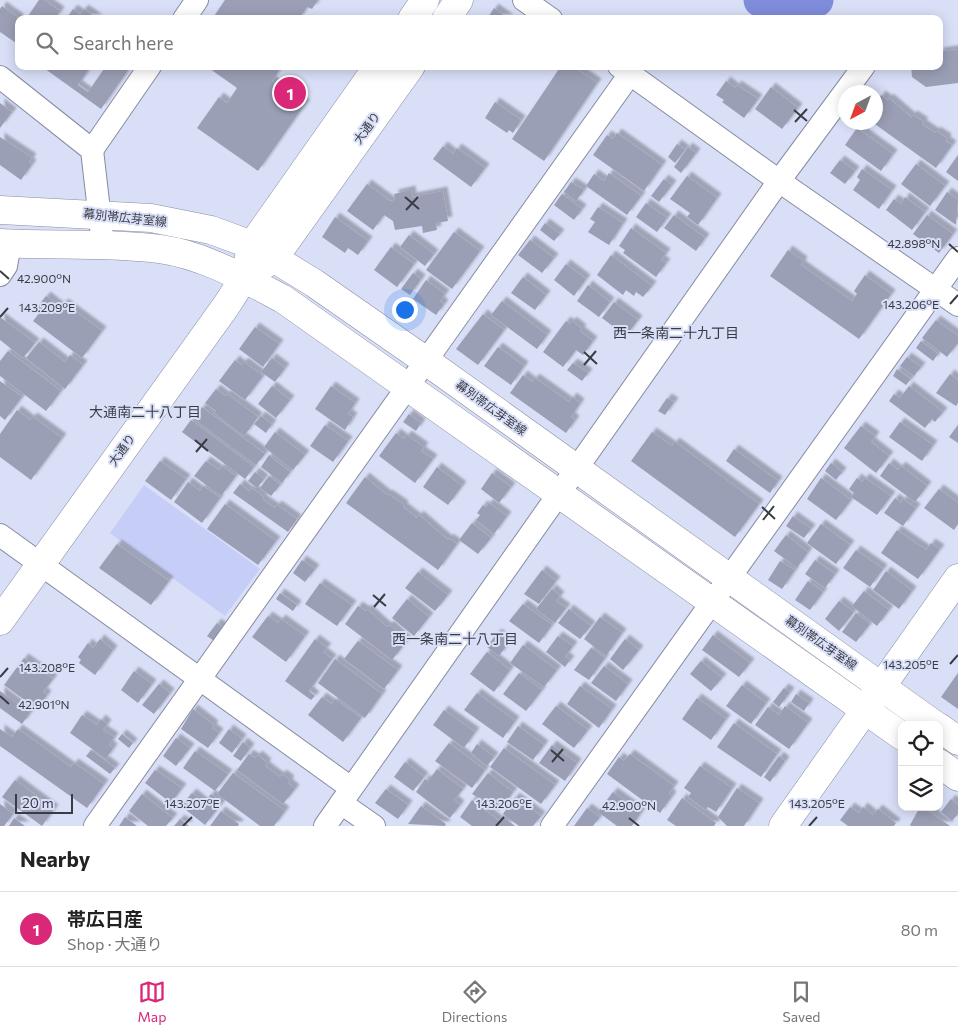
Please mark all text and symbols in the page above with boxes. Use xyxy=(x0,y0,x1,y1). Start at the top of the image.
search box xyxy=(15,15,943,70)
icon: search xyxy=(33,29,61,57)
text: Search here xyxy=(73,31,173,54)
pin: 1 xyxy=(274,74,306,112)
north arrow xyxy=(838,85,883,130)
street label: 大通り xyxy=(350,109,382,146)
street label: 幕別帯広芽室線 xyxy=(83,206,168,228)
text: 42.898°N xyxy=(888,236,940,250)
text: 42.900°N xyxy=(17,271,71,285)
your location xyxy=(392,297,418,323)
text: 143.206°E xyxy=(883,297,939,311)
text: 143.209°E xyxy=(19,300,75,314)
district label: 西一条南二十九丁目 xyxy=(613,324,739,341)
street label: 幕別帯広芽室線 xyxy=(453,377,530,438)
district label: 大通南二十八丁目 xyxy=(89,403,201,420)
street label: 大通り xyxy=(105,431,137,468)
street label: 幕別帯広芽室線 xyxy=(783,612,860,672)
district label: 西一条南二十八丁目 xyxy=(392,630,518,647)
text: 143.205°E xyxy=(883,657,939,671)
text: 143.208°E xyxy=(19,660,75,674)
text: 42.901°N xyxy=(18,697,70,711)
map controls xyxy=(898,721,943,811)
button: locate xyxy=(898,721,943,766)
button: layers xyxy=(898,766,943,811)
scale bar xyxy=(15,791,72,814)
text: 20 m xyxy=(22,794,54,811)
text: 143.207°E xyxy=(164,796,220,810)
text: 143.206°E xyxy=(476,796,532,810)
text: 143.205°E xyxy=(789,796,845,810)
text: 42.900°N xyxy=(602,798,656,812)
text: Nearby xyxy=(20,846,90,871)
text: 帯広日産 xyxy=(67,907,143,930)
text: 1 xyxy=(32,920,40,939)
text: 80 m xyxy=(901,920,938,939)
text: Shop · 大通り xyxy=(67,934,162,953)
tab: Map xyxy=(138,978,166,1025)
tab: Directions xyxy=(442,978,507,1025)
tab: Saved xyxy=(783,978,820,1025)

